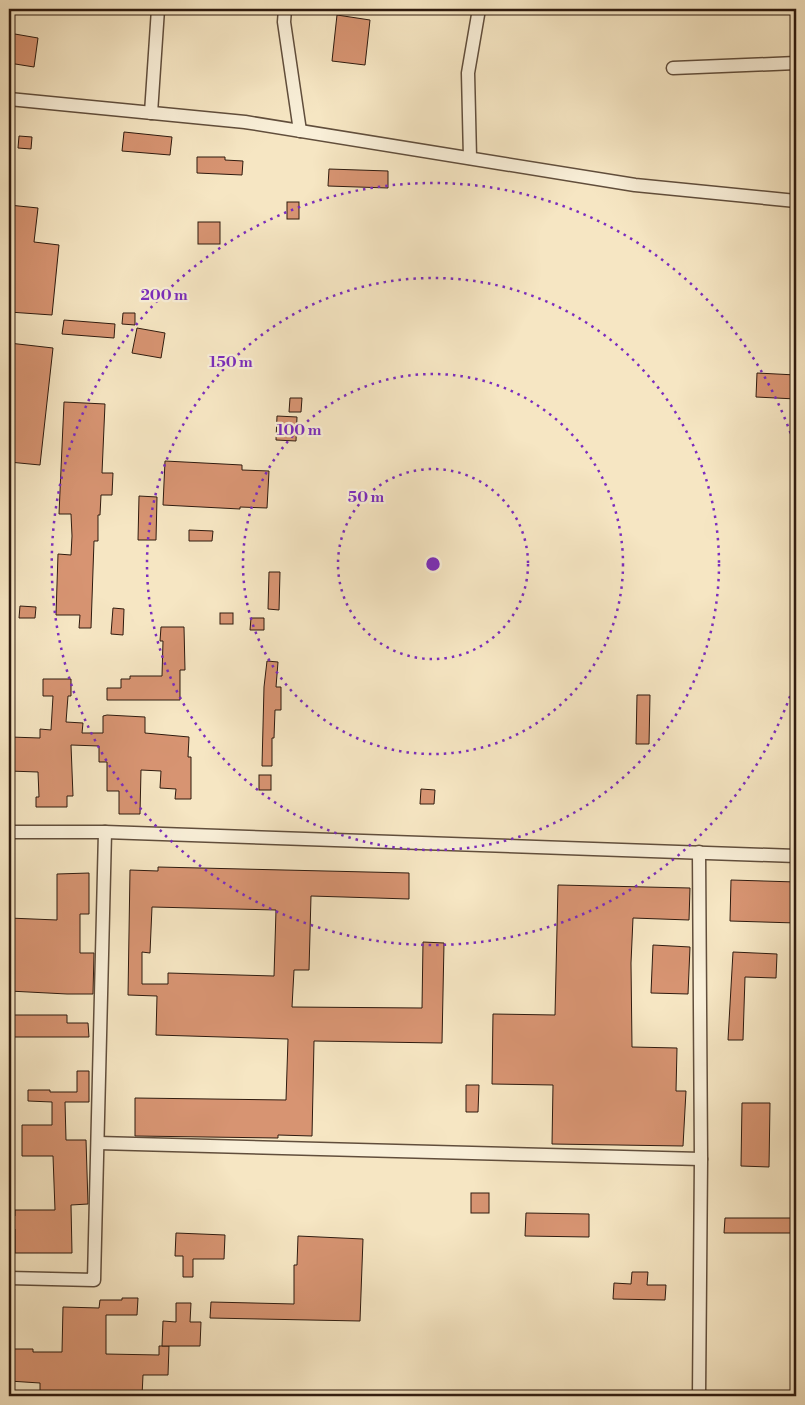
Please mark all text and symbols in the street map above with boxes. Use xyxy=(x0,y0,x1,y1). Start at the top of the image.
text: 200 m xyxy=(140,286,188,305)
text: 150 m xyxy=(209,353,253,372)
text: 100 m xyxy=(277,421,322,440)
text: 50 m xyxy=(348,488,384,507)
centre of rings xyxy=(424,555,442,573)

